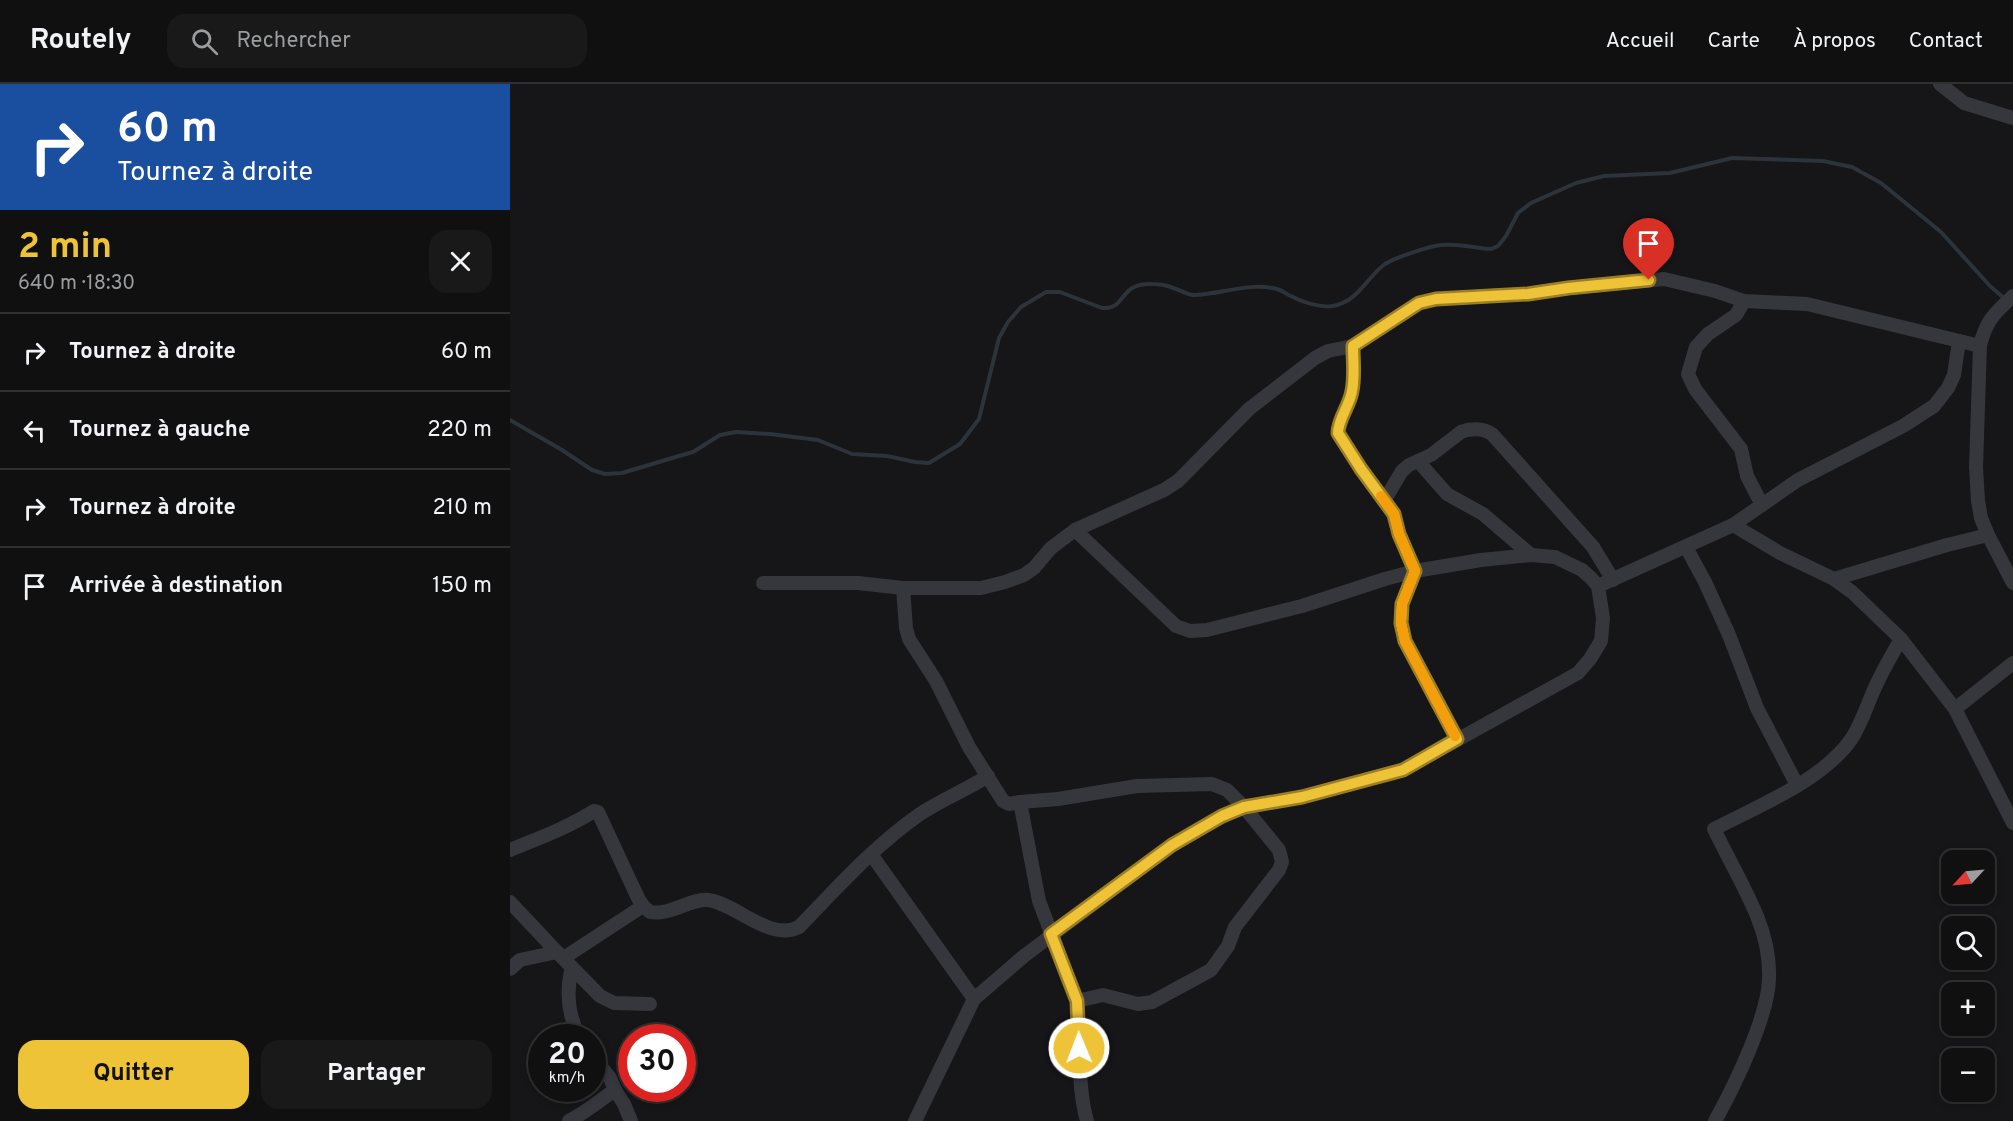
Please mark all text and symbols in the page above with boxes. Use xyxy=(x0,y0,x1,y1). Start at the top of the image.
search box xyxy=(167,14,587,68)
text: Routely xyxy=(30,23,131,59)
icon: search xyxy=(188,25,221,58)
text: Rechercher xyxy=(236,28,351,55)
text: Accueil xyxy=(1606,28,1675,55)
text: Carte xyxy=(1708,28,1760,55)
text: À propos xyxy=(1793,28,1876,55)
text: Contact xyxy=(1909,28,1983,55)
text: 60 m xyxy=(117,104,218,157)
icon: right xyxy=(18,108,96,186)
text: Tournez à droite xyxy=(117,156,313,190)
pin xyxy=(1623,218,1674,280)
text: 2 min xyxy=(18,225,112,271)
icon: arrive xyxy=(1632,227,1665,260)
button: close xyxy=(429,230,492,293)
text: 640 m · 18:30 xyxy=(18,271,135,297)
icon: right xyxy=(18,336,51,369)
text: Tournez à droite xyxy=(69,339,236,366)
text: 60 m xyxy=(441,339,492,366)
icon: left xyxy=(18,414,51,447)
text: Tournez à gauche xyxy=(69,417,250,444)
text: 220 m xyxy=(427,417,492,444)
icon: right xyxy=(18,492,51,525)
text: Tournez à droite xyxy=(69,495,236,522)
text: 210 m xyxy=(432,495,492,522)
icon: arrive xyxy=(18,570,51,603)
text: Arrivée à destination xyxy=(69,573,283,600)
text: 150 m xyxy=(432,573,492,600)
north arrow xyxy=(1941,850,1995,904)
map controls xyxy=(1941,850,1995,1102)
button: search xyxy=(1941,916,1995,970)
button: + xyxy=(1941,982,1995,1036)
position arrow xyxy=(1047,1016,1111,1080)
speed limit sign: 30 xyxy=(618,1024,696,1102)
text: 20 xyxy=(548,1037,586,1074)
button: Quitter xyxy=(18,1040,249,1109)
button: Partager xyxy=(261,1040,492,1109)
button: − xyxy=(1941,1048,1995,1102)
text: km/h xyxy=(549,1069,585,1088)

